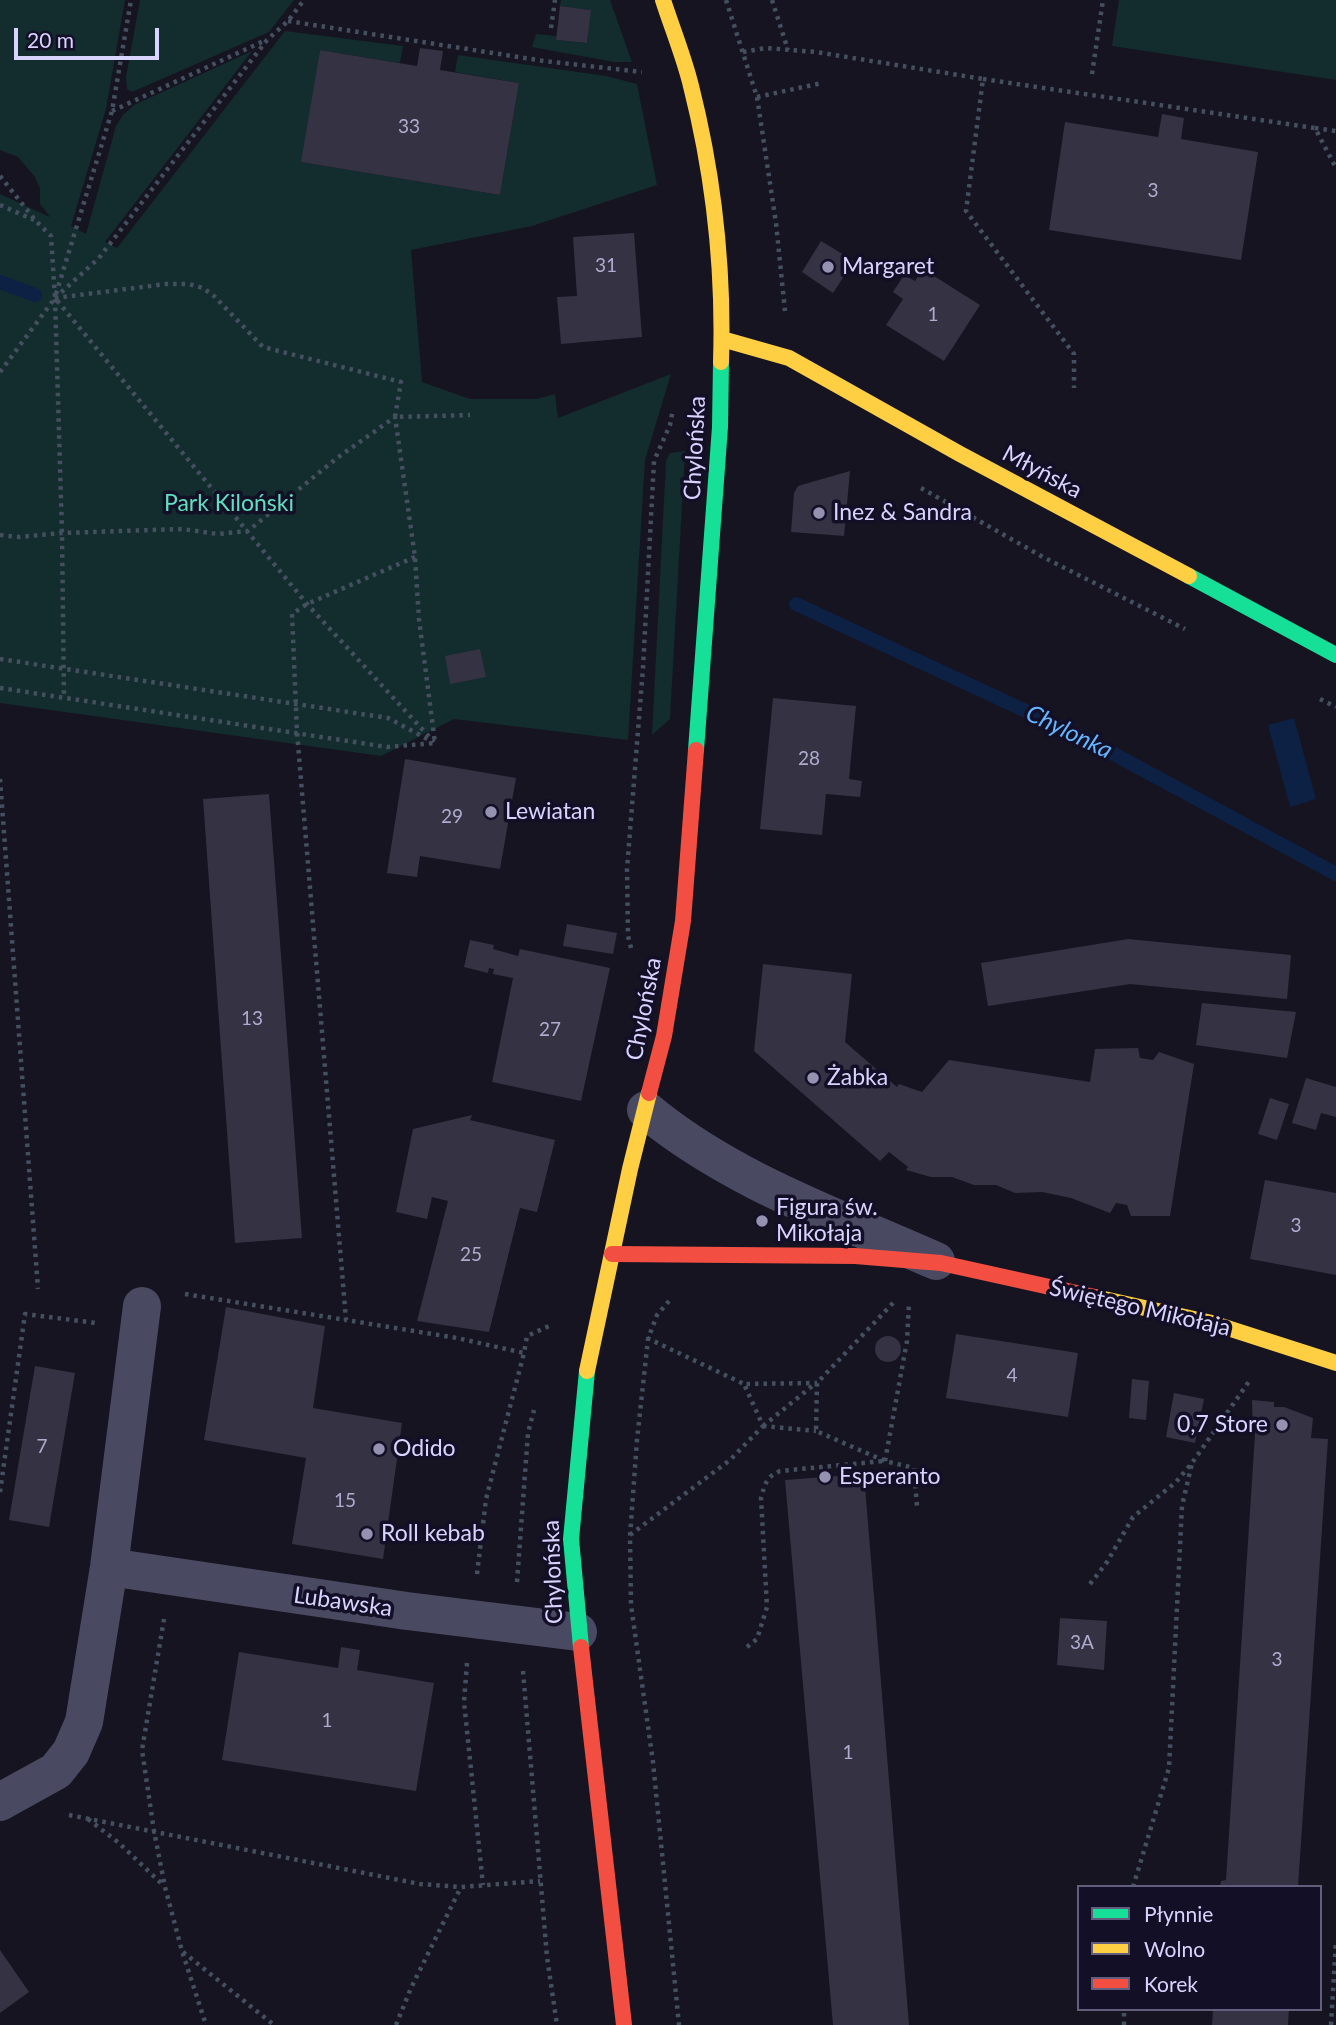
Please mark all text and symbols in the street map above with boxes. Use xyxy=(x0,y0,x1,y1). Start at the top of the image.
scale bar xyxy=(18,14,163,58)
text: 20 m xyxy=(27,27,74,52)
house number: 33 xyxy=(398,116,420,138)
house number: 3 xyxy=(1147,180,1159,202)
place label: Margaret xyxy=(842,253,934,281)
house number: 31 xyxy=(595,255,617,277)
marker: Margaret xyxy=(820,259,836,275)
house number: 1 xyxy=(927,304,939,326)
street label: Chylońska xyxy=(678,395,712,501)
street label: Młyńska xyxy=(998,440,1086,504)
park label: Park Kiloński xyxy=(164,490,294,518)
place label: Inez & Sandra xyxy=(833,499,972,527)
marker: Inez & Sandra xyxy=(811,505,827,521)
water label: Chylonka xyxy=(1021,699,1117,765)
house number: 28 xyxy=(798,748,820,770)
place label: Lewiatan xyxy=(505,798,595,826)
marker: Lewiatan xyxy=(483,804,499,820)
house number: 29 xyxy=(441,806,463,828)
street label: Chylońska xyxy=(621,955,667,1063)
house number: 13 xyxy=(241,1008,263,1030)
house number: 27 xyxy=(539,1019,561,1041)
place label: Żabka xyxy=(827,1064,888,1092)
marker: Żabka xyxy=(805,1070,821,1086)
place label: Figura św. Mikołaja xyxy=(776,1194,878,1248)
marker: Figura św. Mikołaja xyxy=(754,1213,770,1229)
house number: 3 xyxy=(1290,1215,1302,1237)
house number: 25 xyxy=(460,1244,482,1266)
street label: Świętego Mikołaja xyxy=(1047,1274,1233,1342)
house number: 4 xyxy=(1006,1365,1018,1387)
place label: 0,7 Store xyxy=(1177,1411,1268,1439)
marker: 0,7 Store xyxy=(1274,1417,1290,1433)
place label: Odido xyxy=(393,1435,456,1463)
house number: 7 xyxy=(36,1436,48,1458)
marker: Odido xyxy=(371,1441,387,1457)
place label: Esperanto xyxy=(839,1463,941,1491)
marker: Esperanto xyxy=(817,1469,833,1485)
house number: 15 xyxy=(334,1490,356,1512)
street label: Chylońska xyxy=(537,1519,569,1625)
place label: Roll kebab xyxy=(381,1520,485,1548)
marker: Roll kebab xyxy=(359,1526,375,1542)
street label: Lubawska xyxy=(292,1581,394,1623)
house number: 3A xyxy=(1070,1632,1094,1654)
house number: 3 xyxy=(1271,1649,1283,1671)
house number: 1 xyxy=(321,1710,333,1732)
house number: 1 xyxy=(842,1742,854,1764)
legend xyxy=(1077,1885,1322,2011)
text: Płynnie xyxy=(1144,1901,1213,1926)
text: Wolno xyxy=(1144,1936,1205,1961)
text: Korek xyxy=(1144,1971,1198,1996)

